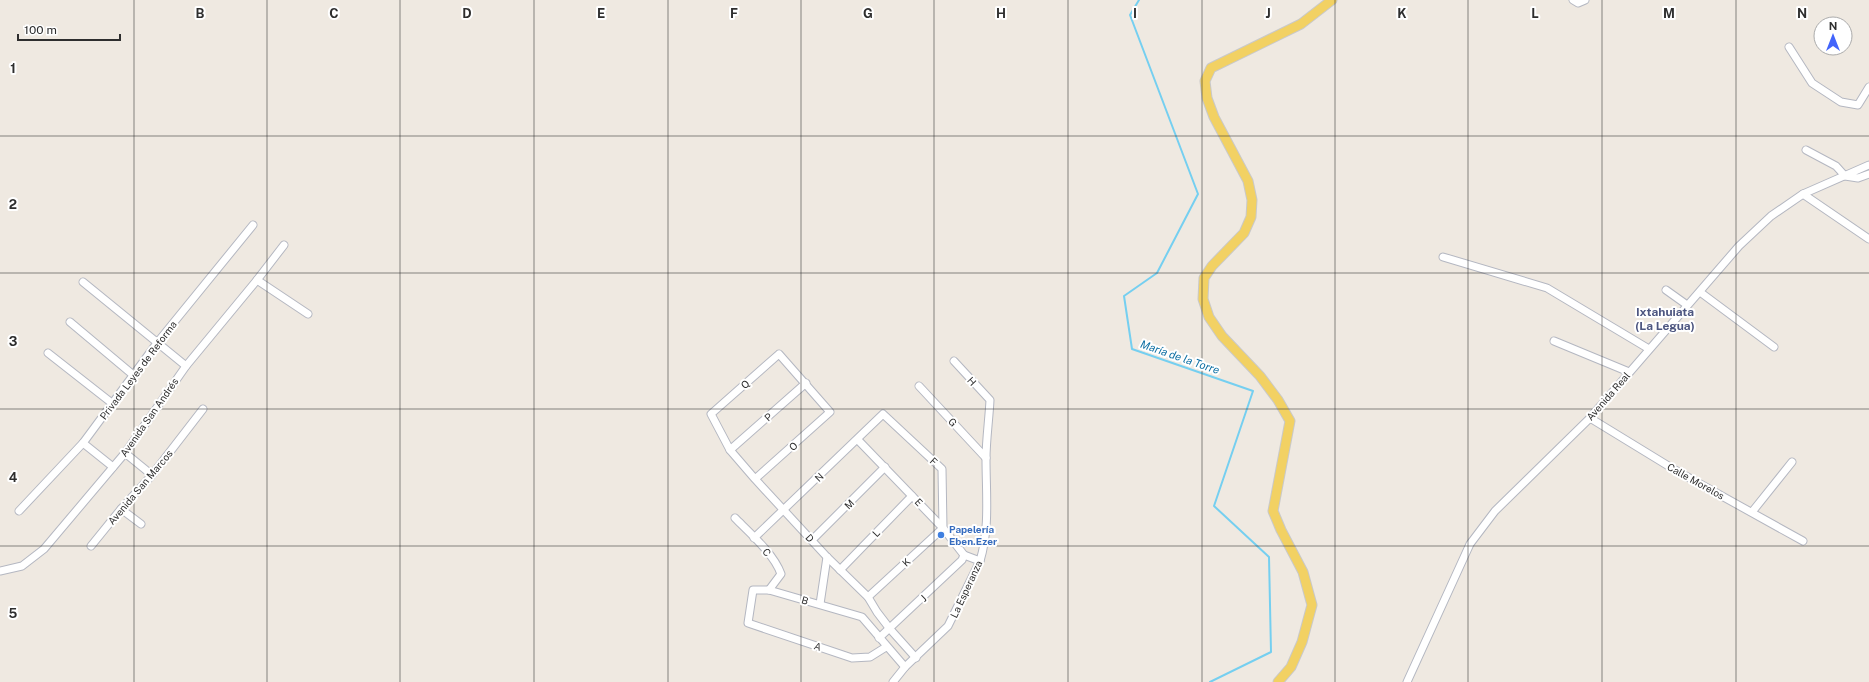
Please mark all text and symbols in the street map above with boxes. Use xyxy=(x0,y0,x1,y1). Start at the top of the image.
text: B xyxy=(196,6,205,21)
text: C xyxy=(329,6,339,21)
text: D xyxy=(462,6,472,21)
text: E xyxy=(597,6,605,21)
text: F xyxy=(730,6,738,21)
text: G xyxy=(863,6,873,21)
text: H xyxy=(996,6,1006,21)
text: I xyxy=(1133,6,1137,21)
text: J xyxy=(1265,6,1271,21)
text: K xyxy=(1397,6,1407,21)
text: L xyxy=(1531,6,1539,21)
text: M xyxy=(1663,6,1675,21)
text: N xyxy=(1797,6,1807,21)
scale bar xyxy=(18,16,120,42)
north arrow xyxy=(1813,16,1853,56)
text: N xyxy=(1829,20,1837,32)
text: 100 m xyxy=(24,23,57,37)
text: 1 xyxy=(10,61,16,76)
text: 2 xyxy=(9,197,17,212)
district label: Ixtahuiata (La Legua) xyxy=(1635,305,1695,333)
street label: Privada Leyes de Reforma xyxy=(97,318,179,422)
text: 3 xyxy=(9,334,18,349)
water label: María de la Torre xyxy=(1139,338,1221,376)
street label: Avenida Real xyxy=(1584,369,1632,423)
street label: H xyxy=(965,374,979,388)
street label: Avenida San Andrés xyxy=(117,375,181,459)
street label: Q xyxy=(738,377,752,391)
street label: P xyxy=(762,410,775,424)
street label: G xyxy=(946,415,960,429)
street label: O xyxy=(786,439,800,453)
street label: Avenida San Marcos xyxy=(105,447,175,527)
street label: F xyxy=(928,455,940,467)
street label: Calle Morelos xyxy=(1665,460,1727,502)
text: 4 xyxy=(9,470,18,485)
street label: N xyxy=(812,470,826,484)
street label: E xyxy=(913,496,925,508)
street label: M xyxy=(842,497,856,511)
place label: Papelería Eben.Ezer xyxy=(949,523,997,547)
street label: L xyxy=(870,527,882,539)
marker: Papelería Eben.Ezer xyxy=(936,530,946,540)
street label: D xyxy=(803,531,817,545)
street label: C xyxy=(760,546,774,559)
street label: K xyxy=(899,555,913,569)
street label: La Esperanza xyxy=(948,558,984,620)
street label: J xyxy=(917,592,929,604)
street label: B xyxy=(800,593,810,607)
text: 5 xyxy=(9,606,18,621)
street label: A xyxy=(813,639,823,653)

